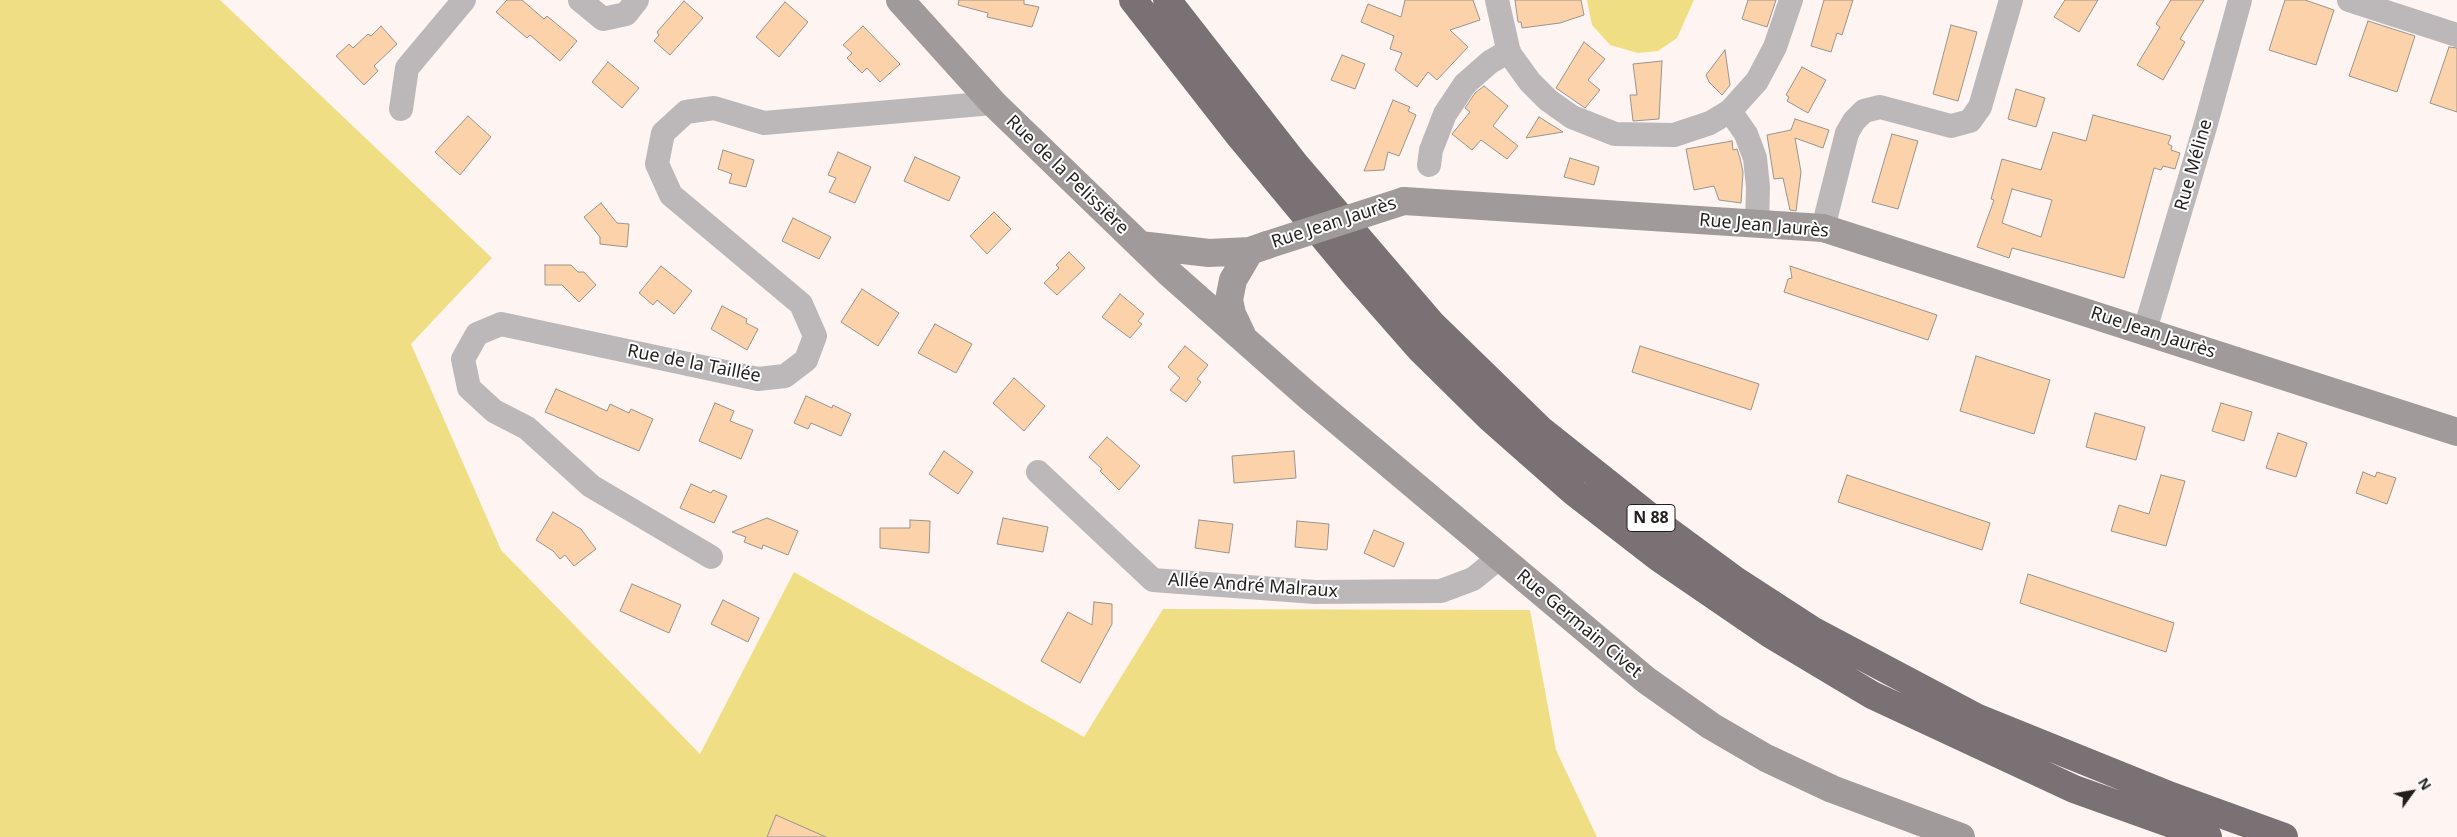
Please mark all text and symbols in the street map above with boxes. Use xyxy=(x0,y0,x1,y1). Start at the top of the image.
street label: Rue de la Pelissière xyxy=(1001,111,1133,239)
street label: Rue Méline xyxy=(2171,117,2217,213)
street label: Rue Jean Jaurès xyxy=(1269,193,1399,253)
street label: Rue Jean Jaurès xyxy=(1698,210,1830,242)
street label: Rue Jean Jaurès xyxy=(2088,303,2218,363)
street label: Rue de la Taillée xyxy=(625,340,763,388)
road number: N 88 xyxy=(1627,504,1675,532)
street label: Rue Germain Civet xyxy=(1512,565,1646,683)
street label: Allée André Malraux xyxy=(1167,569,1339,603)
north arrow xyxy=(2387,767,2437,817)
text: N xyxy=(2414,774,2436,794)

